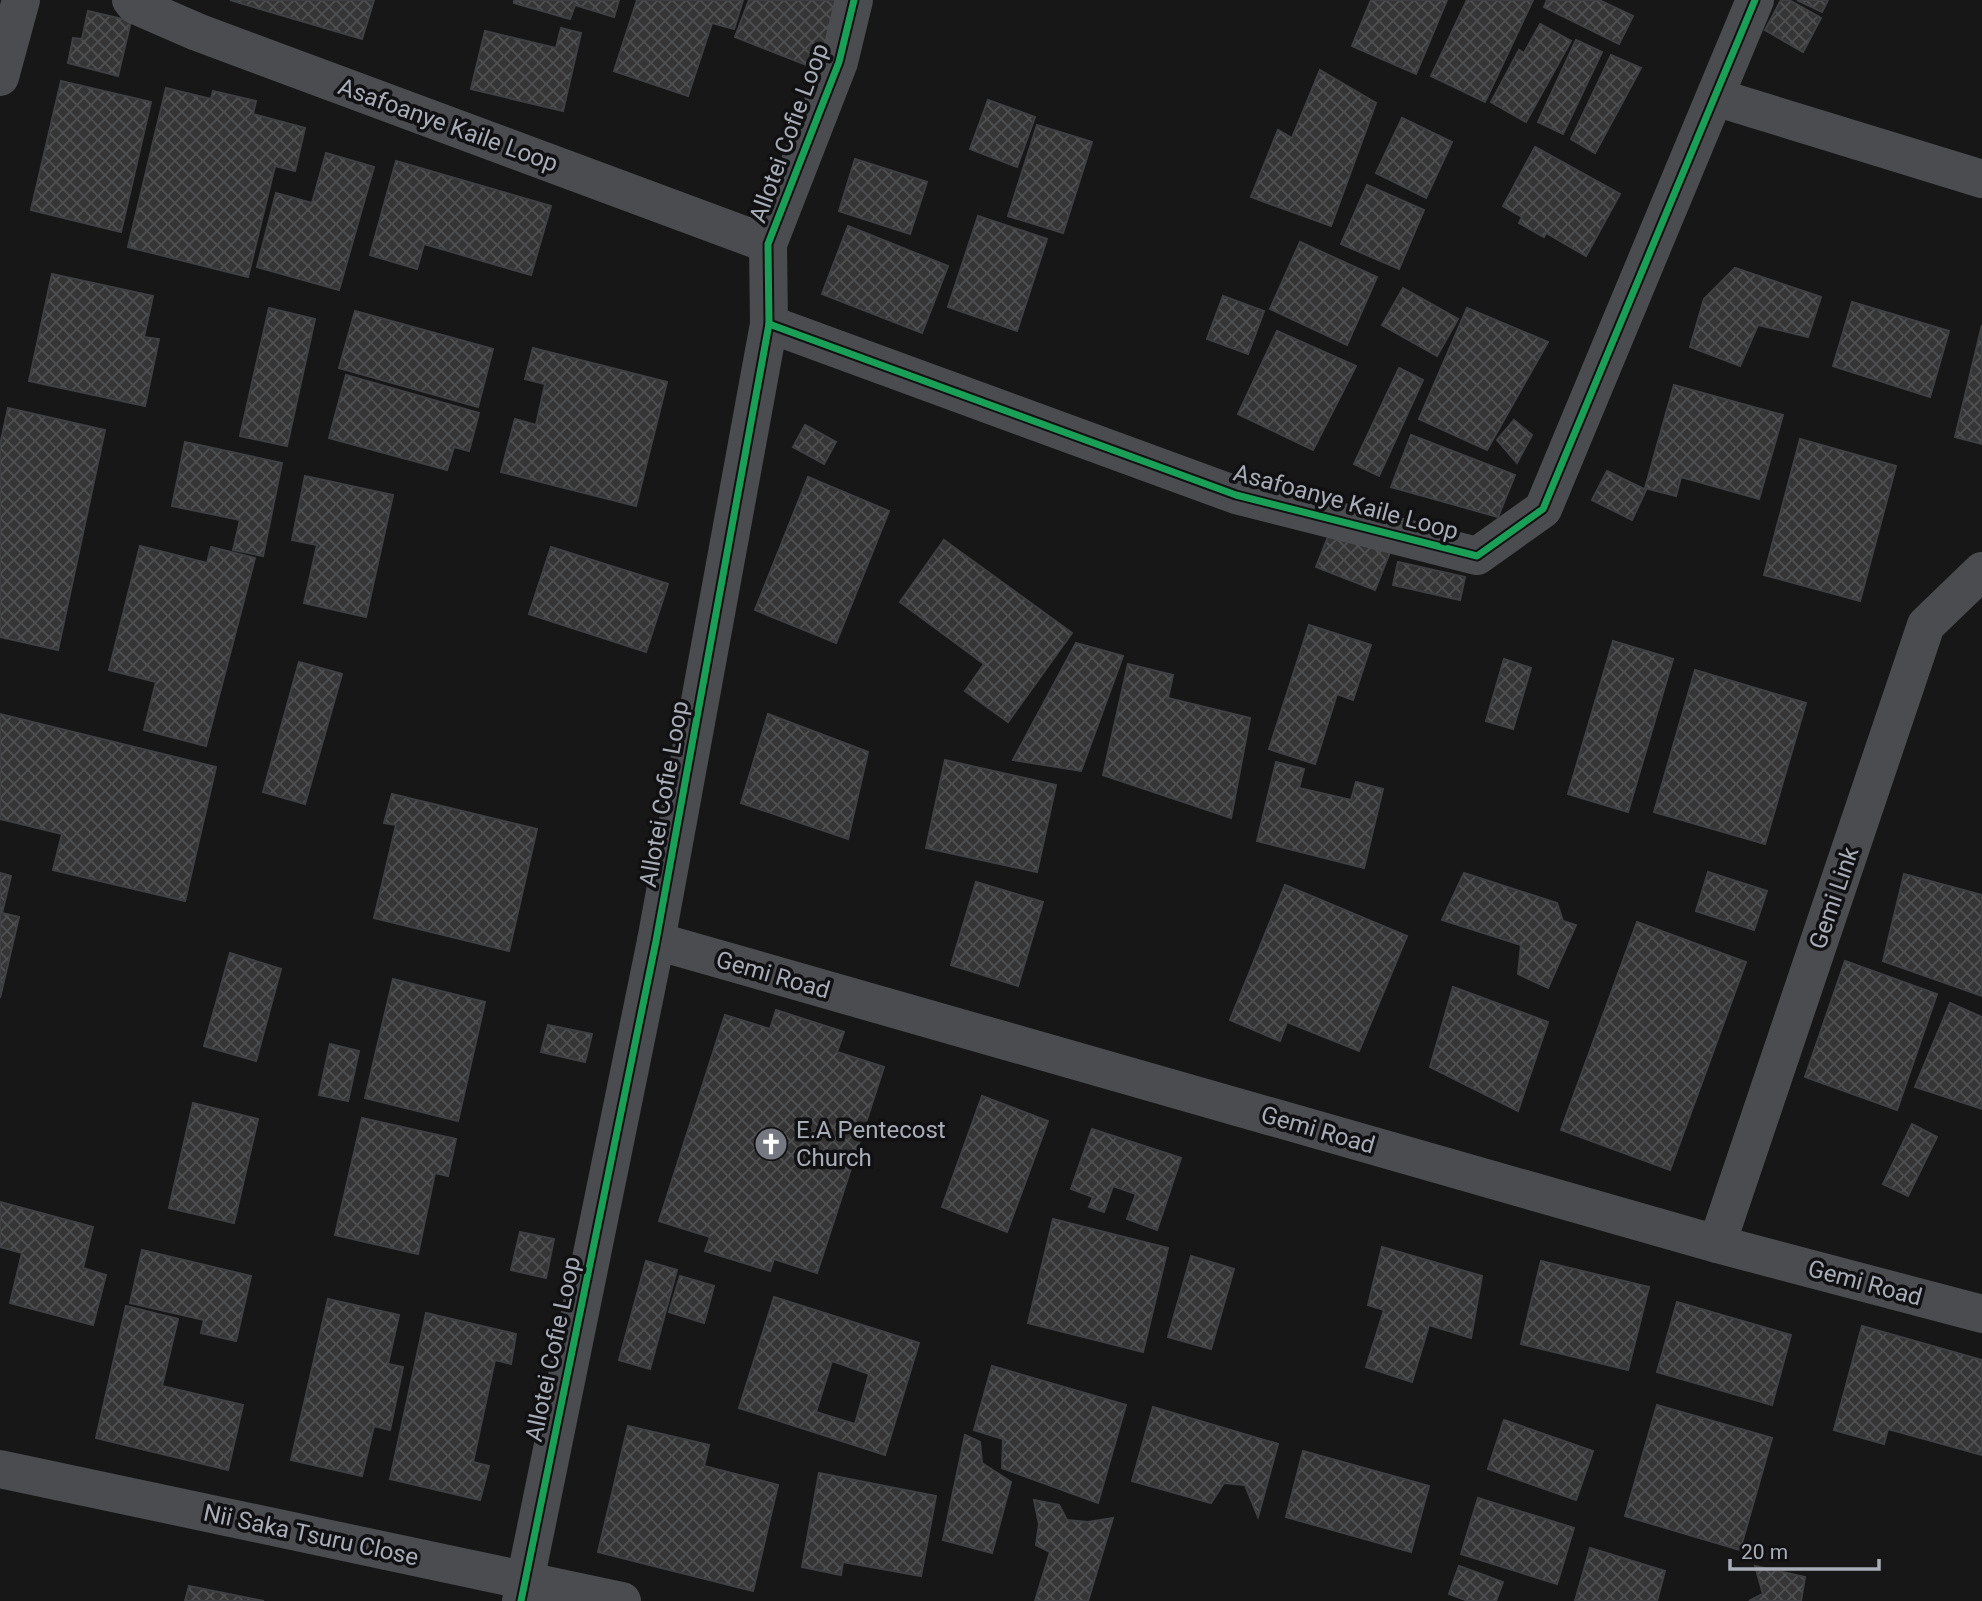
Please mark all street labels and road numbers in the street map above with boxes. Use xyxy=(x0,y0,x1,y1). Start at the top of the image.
street label: Allotei Cofie Loop xyxy=(744,40,834,226)
street label: Asafoanye Kaile Loop xyxy=(334,72,562,178)
street label: Asafoanye Kaile Loop xyxy=(1231,459,1461,545)
street label: Allotei Cofie Loop xyxy=(634,699,694,889)
street label: Gemi Link xyxy=(1803,842,1865,953)
street label: Gemi Road xyxy=(713,945,833,1005)
street label: Gemi Road xyxy=(1258,1100,1378,1160)
street label: Allotei Cofie Loop xyxy=(520,1254,586,1444)
street label: Gemi Road xyxy=(1805,1254,1925,1312)
street label: Nii Saka Tsuru Close xyxy=(201,1499,421,1571)

